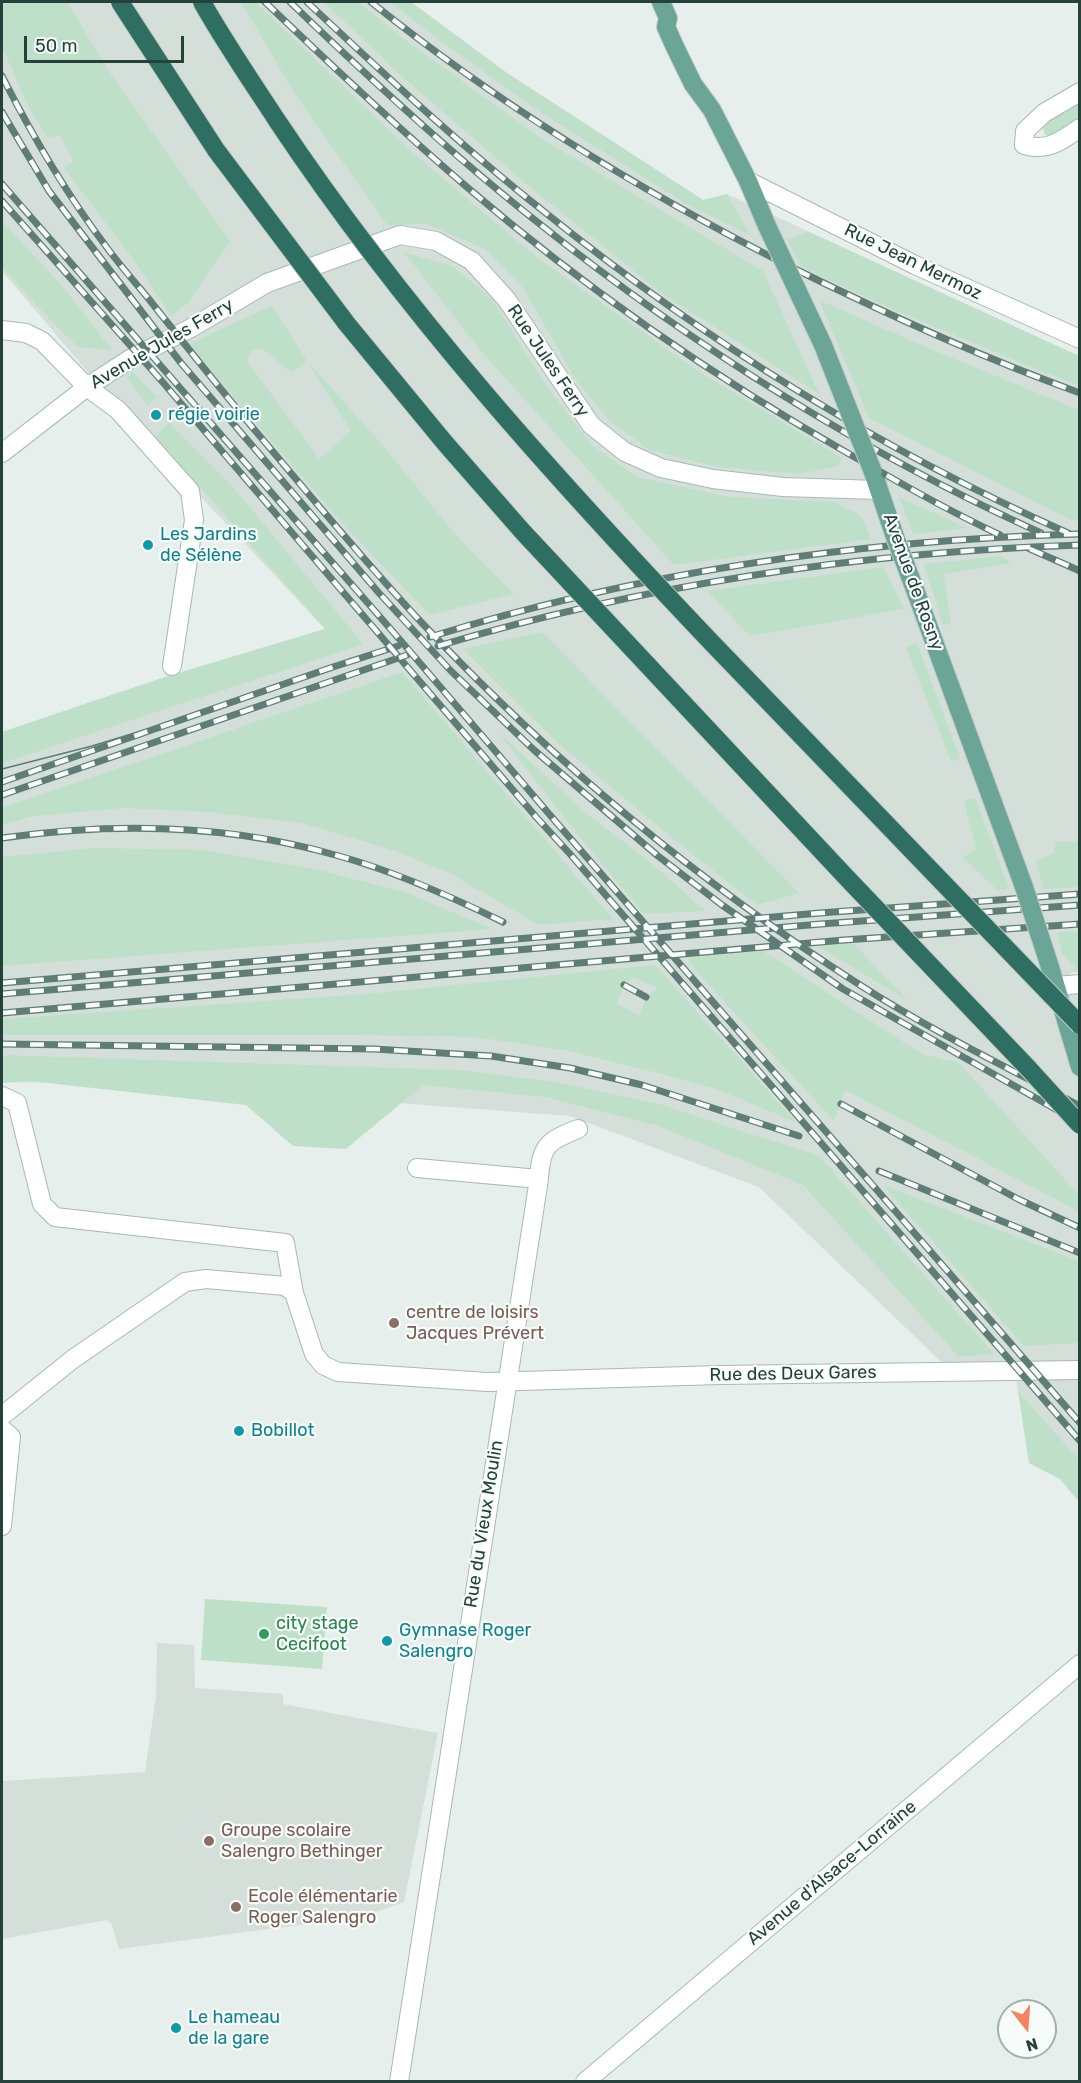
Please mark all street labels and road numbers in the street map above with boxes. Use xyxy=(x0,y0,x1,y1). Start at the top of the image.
street label: Rue Jean Mermoz xyxy=(841,219,985,305)
street label: Avenue Jules Ferry xyxy=(87,294,237,394)
street label: Rue Jules Ferry xyxy=(502,301,594,421)
street label: Avenue de Rosny xyxy=(878,510,948,654)
street label: Rue des Deux Gares xyxy=(709,1362,877,1386)
street label: Rue du Vieux Moulin xyxy=(460,1439,508,1609)
street label: Avenue d'Alsace-Lorraine xyxy=(743,1796,921,1950)

